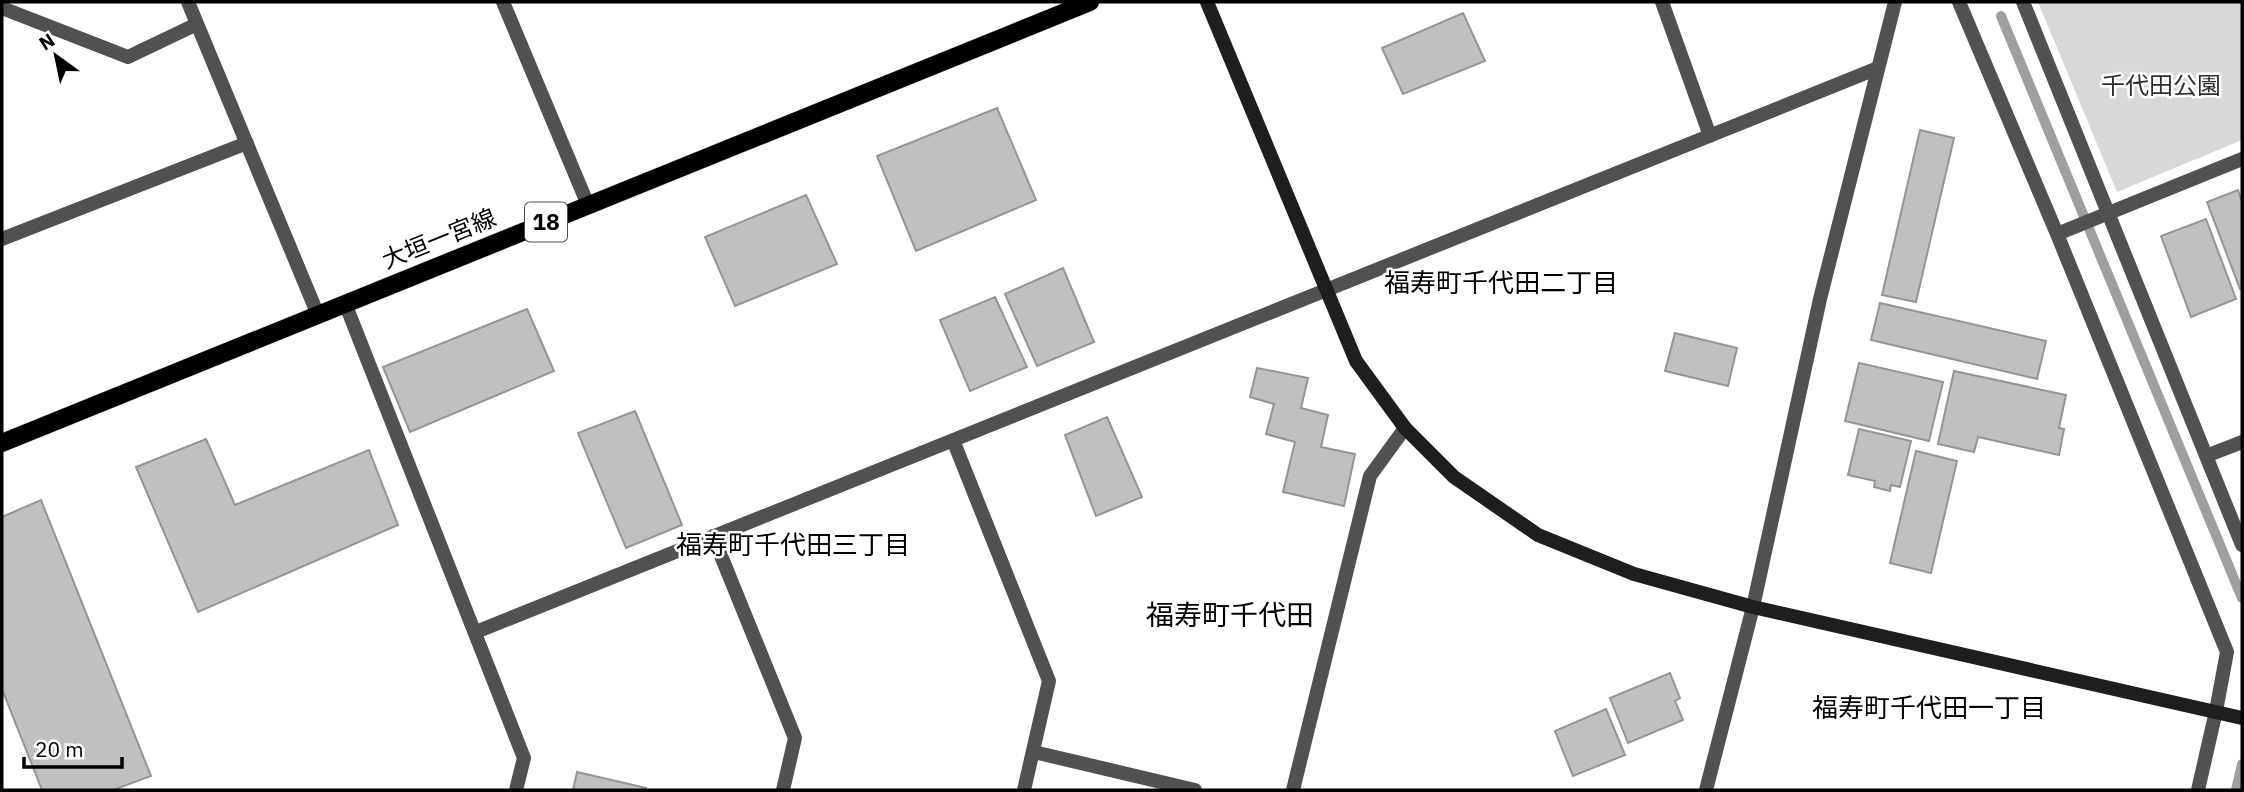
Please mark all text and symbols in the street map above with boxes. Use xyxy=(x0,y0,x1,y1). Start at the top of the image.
north arrow xyxy=(21,21,91,91)
text: N xyxy=(34,28,59,56)
park label: 千代田公園 xyxy=(2101,69,2221,101)
street label: 大垣一宮線 xyxy=(377,201,500,275)
road number: 18 xyxy=(525,202,567,242)
district label: 福寿町千代田二丁目 xyxy=(1384,265,1618,299)
district label: 福寿町千代田三丁目 xyxy=(676,527,910,561)
district label: 福寿町千代田 xyxy=(1146,596,1314,633)
district label: 福寿町千代田一丁目 xyxy=(1812,690,2046,724)
scale bar xyxy=(24,726,122,770)
text: 20 m xyxy=(35,735,84,763)

